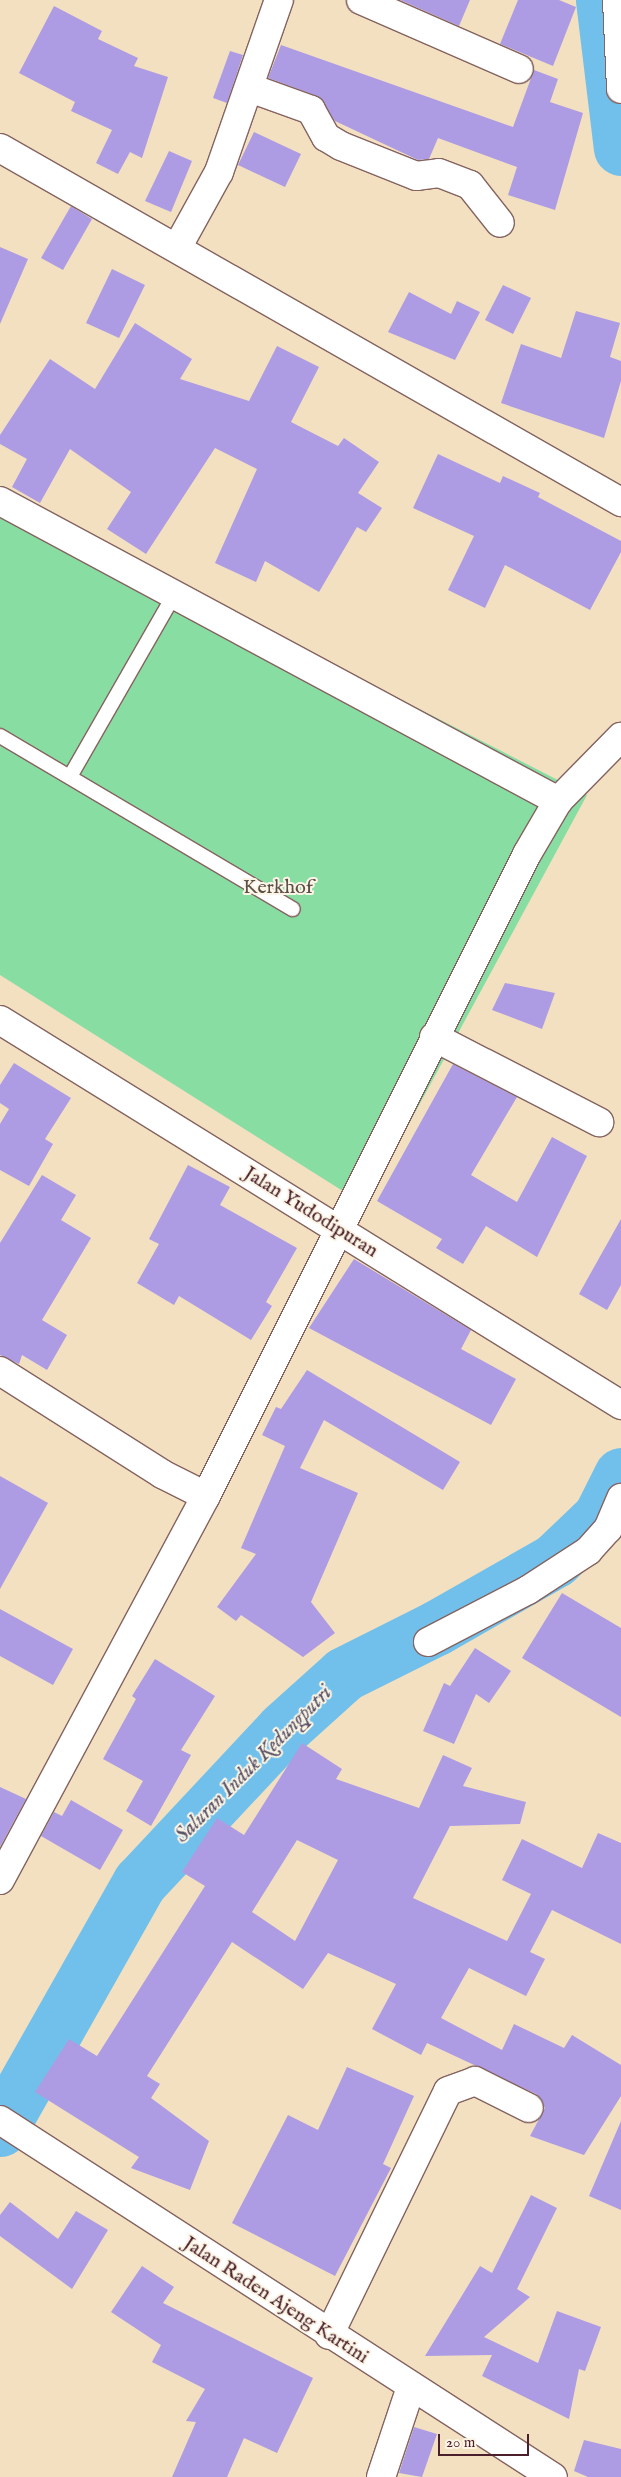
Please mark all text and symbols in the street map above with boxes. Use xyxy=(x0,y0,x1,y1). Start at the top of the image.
park label: Kerkhof xyxy=(243,875,313,899)
street label: Jalan Yudodipuran xyxy=(239,1161,383,1263)
water label: Saluran Induk Kedungputri xyxy=(170,1681,338,1849)
street label: Jalan Raden Ajeng Kartini xyxy=(179,2231,373,2369)
scale bar xyxy=(441,2424,532,2456)
text: 20 m xyxy=(446,2433,475,2452)

